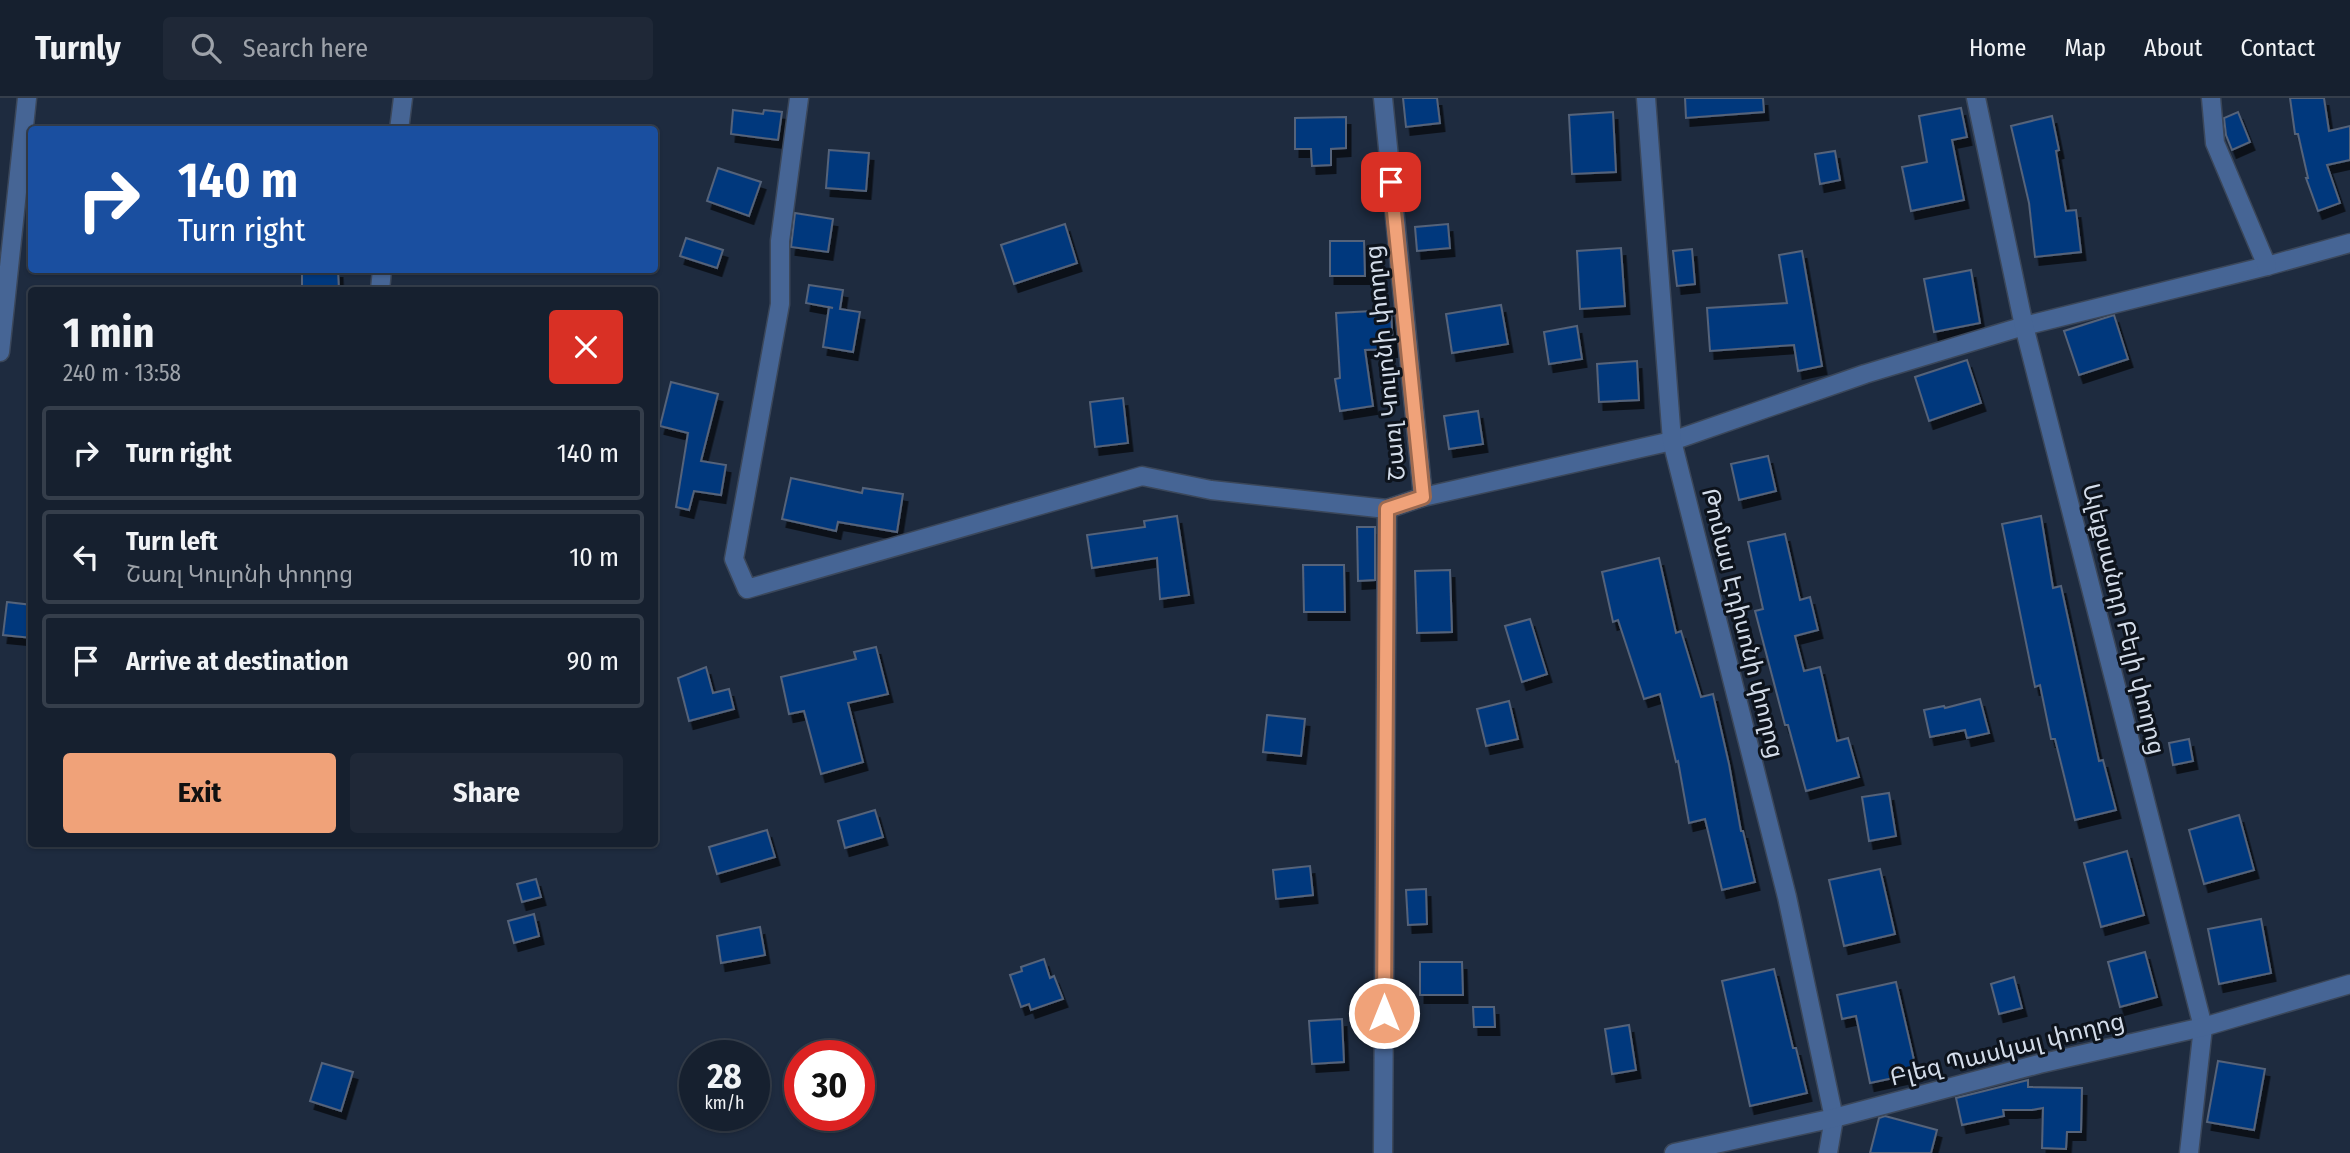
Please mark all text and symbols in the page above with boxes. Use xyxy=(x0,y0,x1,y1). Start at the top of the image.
search box xyxy=(163,17,653,80)
text: Turnly xyxy=(35,28,121,68)
icon: search xyxy=(187,29,225,67)
text: Search here xyxy=(243,33,368,64)
text: Home xyxy=(1969,34,2026,62)
text: Map xyxy=(2064,34,2106,62)
text: About xyxy=(2144,34,2202,62)
text: Contact xyxy=(2240,34,2315,62)
text: 140 m xyxy=(178,151,298,210)
pin xyxy=(1361,152,1421,212)
icon: right xyxy=(63,154,154,245)
icon: arrive xyxy=(1372,163,1410,201)
text: Turn right xyxy=(178,211,305,249)
street label: Շառլ Կուլոնի փողոց xyxy=(1359,244,1411,482)
text: 1 min xyxy=(63,308,154,358)
button: close xyxy=(549,310,623,384)
text: 240 m · 13:58 xyxy=(63,359,181,387)
icon: right xyxy=(67,434,105,472)
text: Turn right xyxy=(126,438,232,469)
text: 140 m xyxy=(557,438,619,469)
street label: Ալեքսանդր Բելի փողոց xyxy=(2077,481,2171,757)
street label: Թոմաս Էդիսոնի փողոց xyxy=(1696,485,1790,761)
text: Turn left xyxy=(126,526,218,557)
icon: left xyxy=(67,538,105,576)
text: 10 m xyxy=(569,542,619,573)
text: Շառլ Կուլոնի փողոց xyxy=(126,560,353,588)
icon: arrive xyxy=(67,642,105,680)
text: Arrive at destination xyxy=(126,646,349,677)
text: 90 m xyxy=(567,646,619,677)
button: Exit xyxy=(63,753,336,833)
button: Share xyxy=(350,753,623,833)
position arrow xyxy=(1347,976,1421,1050)
street label: Բլեզ Պասկալ փողոց xyxy=(1887,1006,2127,1092)
speed limit sign: 30 xyxy=(784,1040,875,1131)
text: 28 xyxy=(707,1055,742,1097)
text: km/h xyxy=(704,1092,745,1114)

